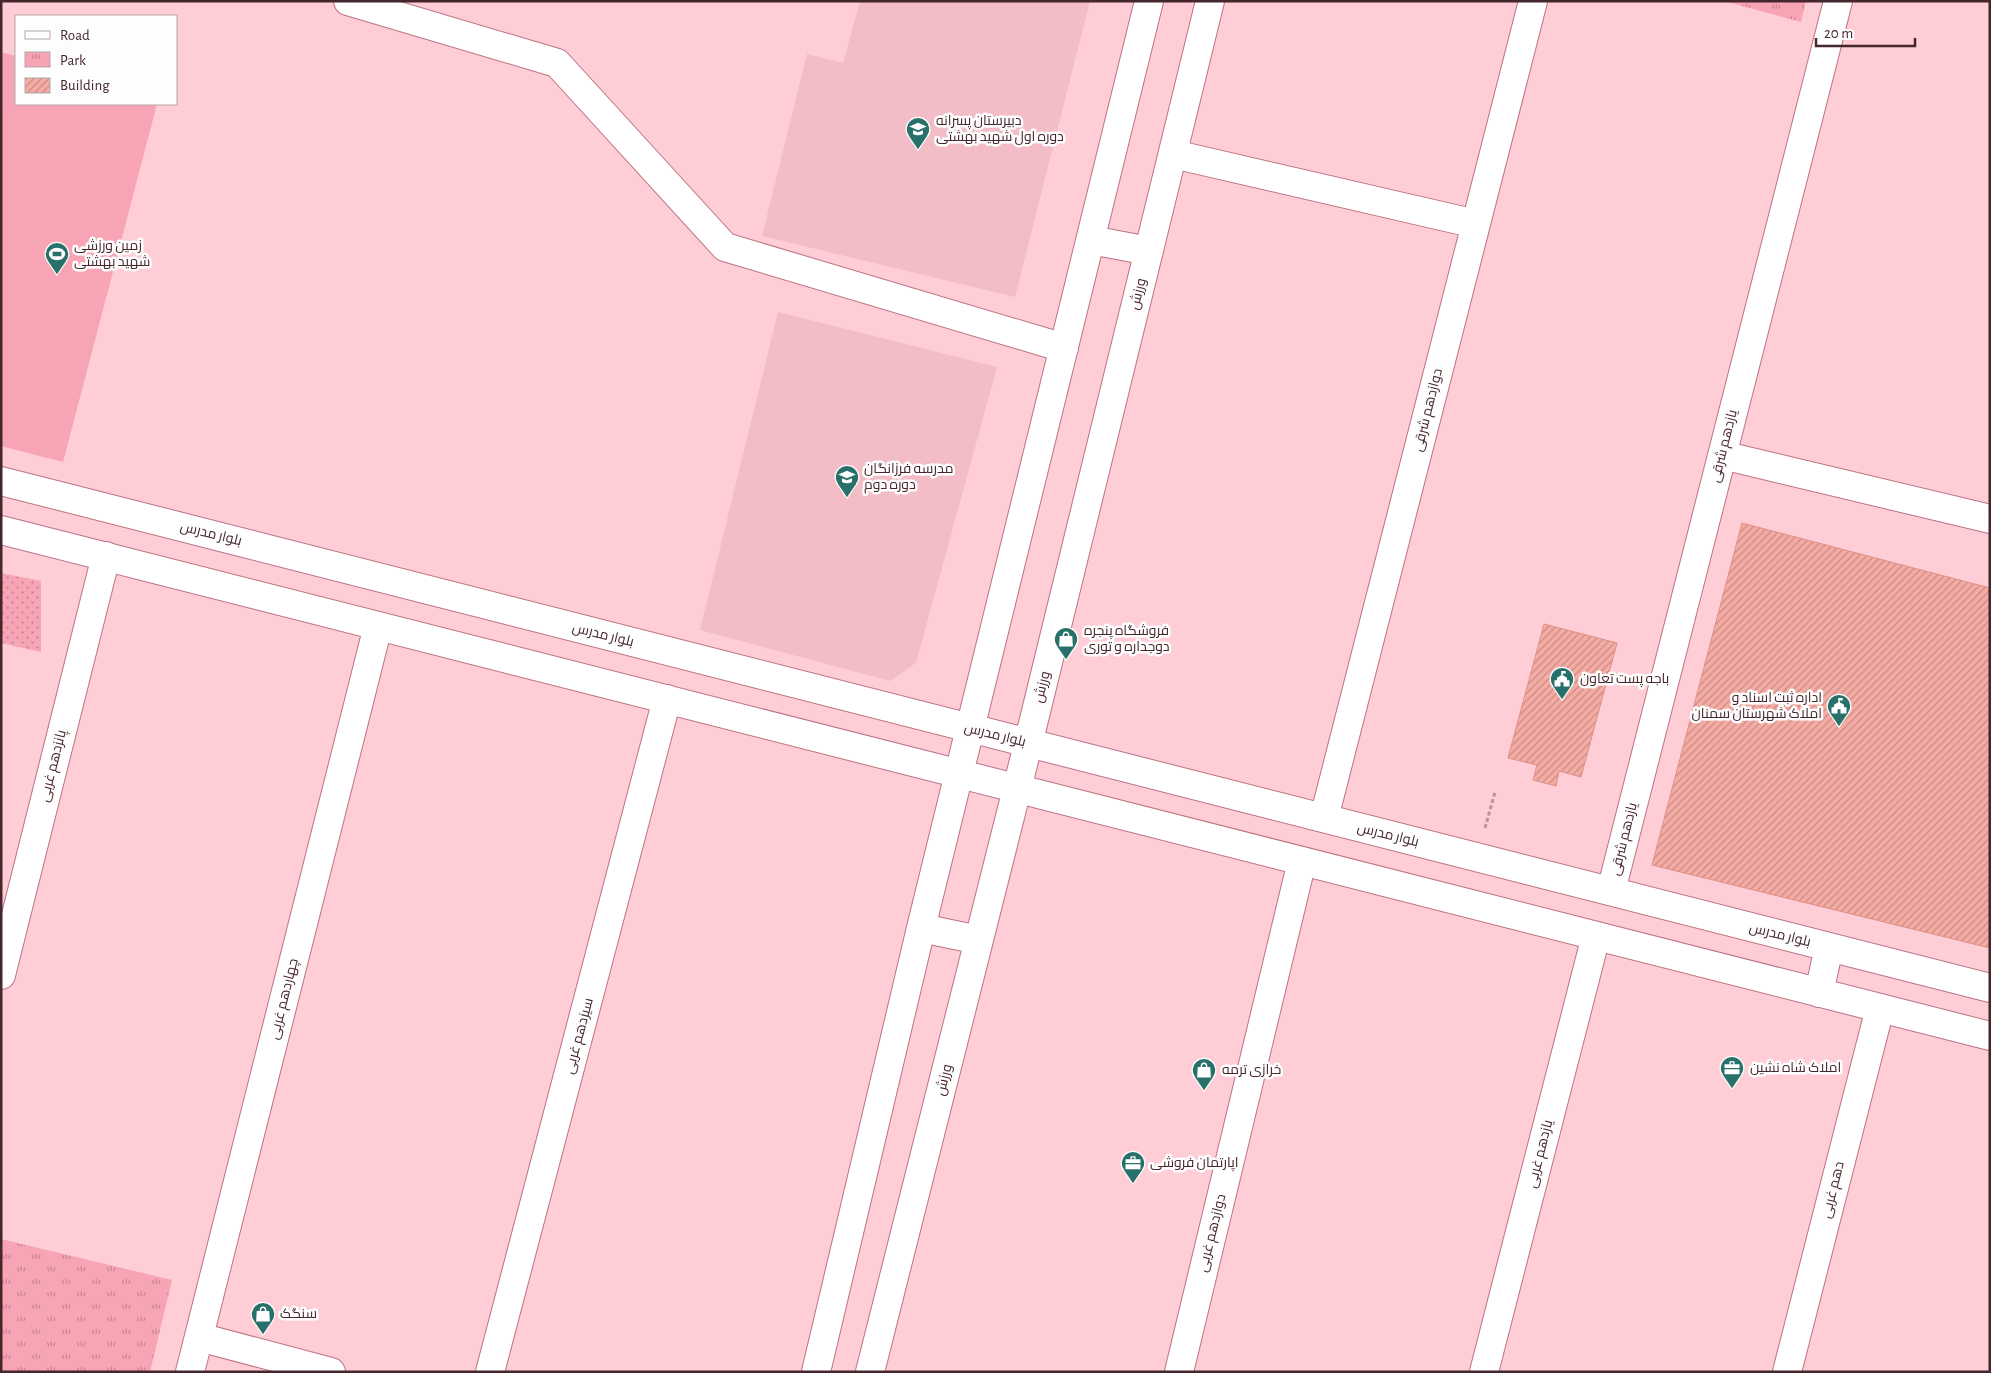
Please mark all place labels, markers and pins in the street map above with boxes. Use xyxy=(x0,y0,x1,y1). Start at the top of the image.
place label: دبیرستان پسرانه دوره اول شهید بهشتی xyxy=(936,114,1064,145)
school or university icon: دبیرستان پسرانه دوره اول شهید بهشتی xyxy=(905,116,931,150)
place label: زمین ورزشی شهید بهشتی xyxy=(74,239,150,269)
sports icon: زمین ورزشی شهید بهشتی xyxy=(44,241,70,275)
place label: مدرسه فرزانگان دوره دوم xyxy=(864,462,953,494)
school or university icon: مدرسه فرزانگان دوره دوم xyxy=(834,464,860,498)
place label: فروشگاه پنجره دوجداره و توری xyxy=(1084,624,1170,654)
shop icon: فروشگاه پنجره دوجداره و توری xyxy=(1053,626,1079,660)
public building icon: باجه پست تعاون xyxy=(1549,666,1575,700)
place label: باجه پست تعاون xyxy=(1580,672,1669,688)
place label: اداره ثبت اسناد و املاک شهرستان سمنان xyxy=(1691,691,1822,721)
public building icon: اداره ثبت اسناد و املاک شهرستان سمنان xyxy=(1826,693,1852,727)
office icon: املاک شاه نشین xyxy=(1719,1055,1745,1089)
shop icon: خرازی ترمه xyxy=(1191,1057,1217,1091)
place label: املاک شاه نشین xyxy=(1750,1061,1841,1075)
place label: خرازی ترمه xyxy=(1222,1063,1281,1077)
office icon: اپارتمان فروشی xyxy=(1120,1150,1146,1184)
place label: اپارتمان فروشی xyxy=(1150,1156,1239,1172)
shop icon: سنگک xyxy=(250,1301,276,1335)
place label: سنگک xyxy=(280,1307,317,1321)

